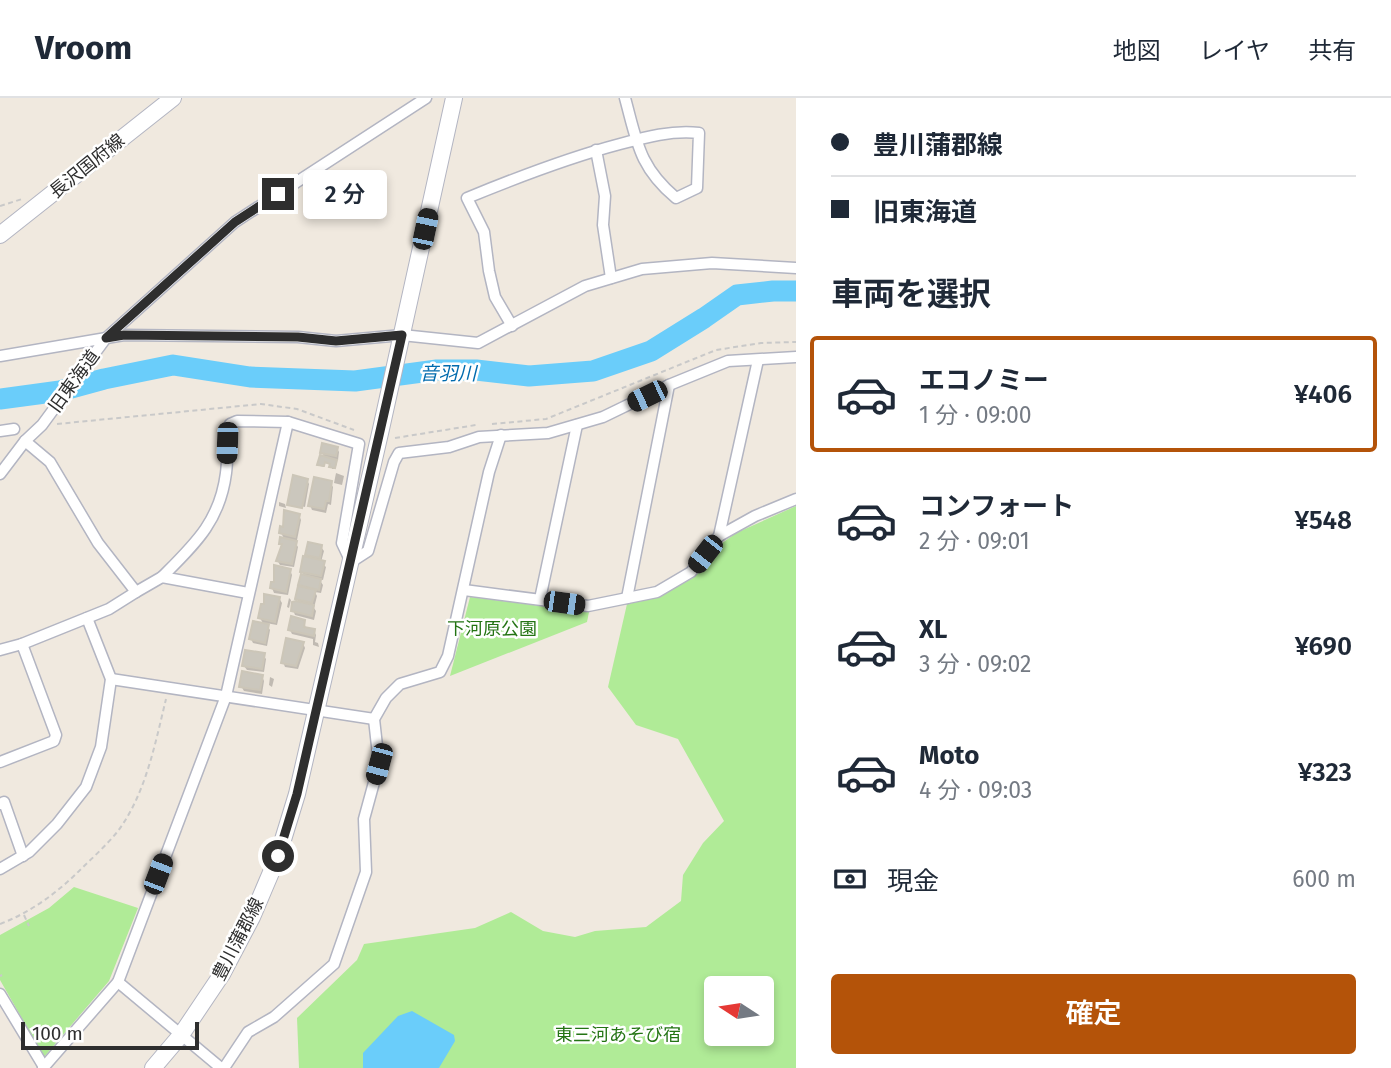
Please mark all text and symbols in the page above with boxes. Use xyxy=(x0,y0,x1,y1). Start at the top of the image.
text: Vroom xyxy=(35,28,132,68)
text: 地図 xyxy=(1113,37,1161,65)
text: レイヤ xyxy=(1199,37,1270,65)
text: 共有 xyxy=(1308,37,1356,65)
street label: 長沢国府線 xyxy=(45,129,129,203)
text: 豊川蒲郡線 xyxy=(873,130,1003,161)
callout: 2 分 xyxy=(302,170,386,218)
route end xyxy=(262,178,294,210)
text: 2 分 xyxy=(325,180,365,208)
text: 旧東海道 xyxy=(873,197,977,228)
car xyxy=(411,206,440,252)
text: 車両を選択 xyxy=(831,275,991,313)
street label: 旧東海道 xyxy=(44,345,104,417)
water label: 音羽川 xyxy=(419,362,478,385)
icon: car xyxy=(835,363,898,426)
text: エコノミー xyxy=(919,365,1049,396)
car xyxy=(624,377,671,415)
text: ¥406 xyxy=(1294,379,1352,410)
text: 1 分 · 09:00 xyxy=(919,401,1032,429)
car xyxy=(216,422,239,464)
icon: car xyxy=(835,489,898,552)
text: コンフォート xyxy=(919,491,1074,522)
text: ¥548 xyxy=(1295,505,1352,536)
text: 2 分 · 09:01 xyxy=(919,527,1030,555)
car xyxy=(684,531,727,577)
car xyxy=(542,590,587,616)
text: XL xyxy=(919,614,947,645)
icon: car xyxy=(835,615,898,678)
park label: 下河原公園 xyxy=(447,618,537,640)
text: ¥690 xyxy=(1295,631,1352,662)
text: 3 分 · 09:02 xyxy=(919,650,1031,678)
text: Moto xyxy=(919,740,979,771)
car xyxy=(364,741,395,787)
icon: car xyxy=(835,741,898,804)
text: ¥323 xyxy=(1298,757,1352,788)
text: 4 分 · 09:03 xyxy=(919,776,1032,804)
route start xyxy=(262,840,294,872)
car xyxy=(141,851,176,897)
icon: cash xyxy=(831,860,869,898)
text: 600 m xyxy=(1292,865,1356,893)
text: 現金 xyxy=(887,866,939,897)
street label: 豊川蒲郡線 xyxy=(208,894,268,984)
button: 確定 xyxy=(831,974,1356,1054)
north arrow xyxy=(704,976,774,1046)
map controls xyxy=(704,976,774,1046)
scale bar xyxy=(21,1019,200,1051)
text: 100 m xyxy=(32,1022,83,1045)
park label: 東三河あそび宿 xyxy=(555,1024,681,1046)

